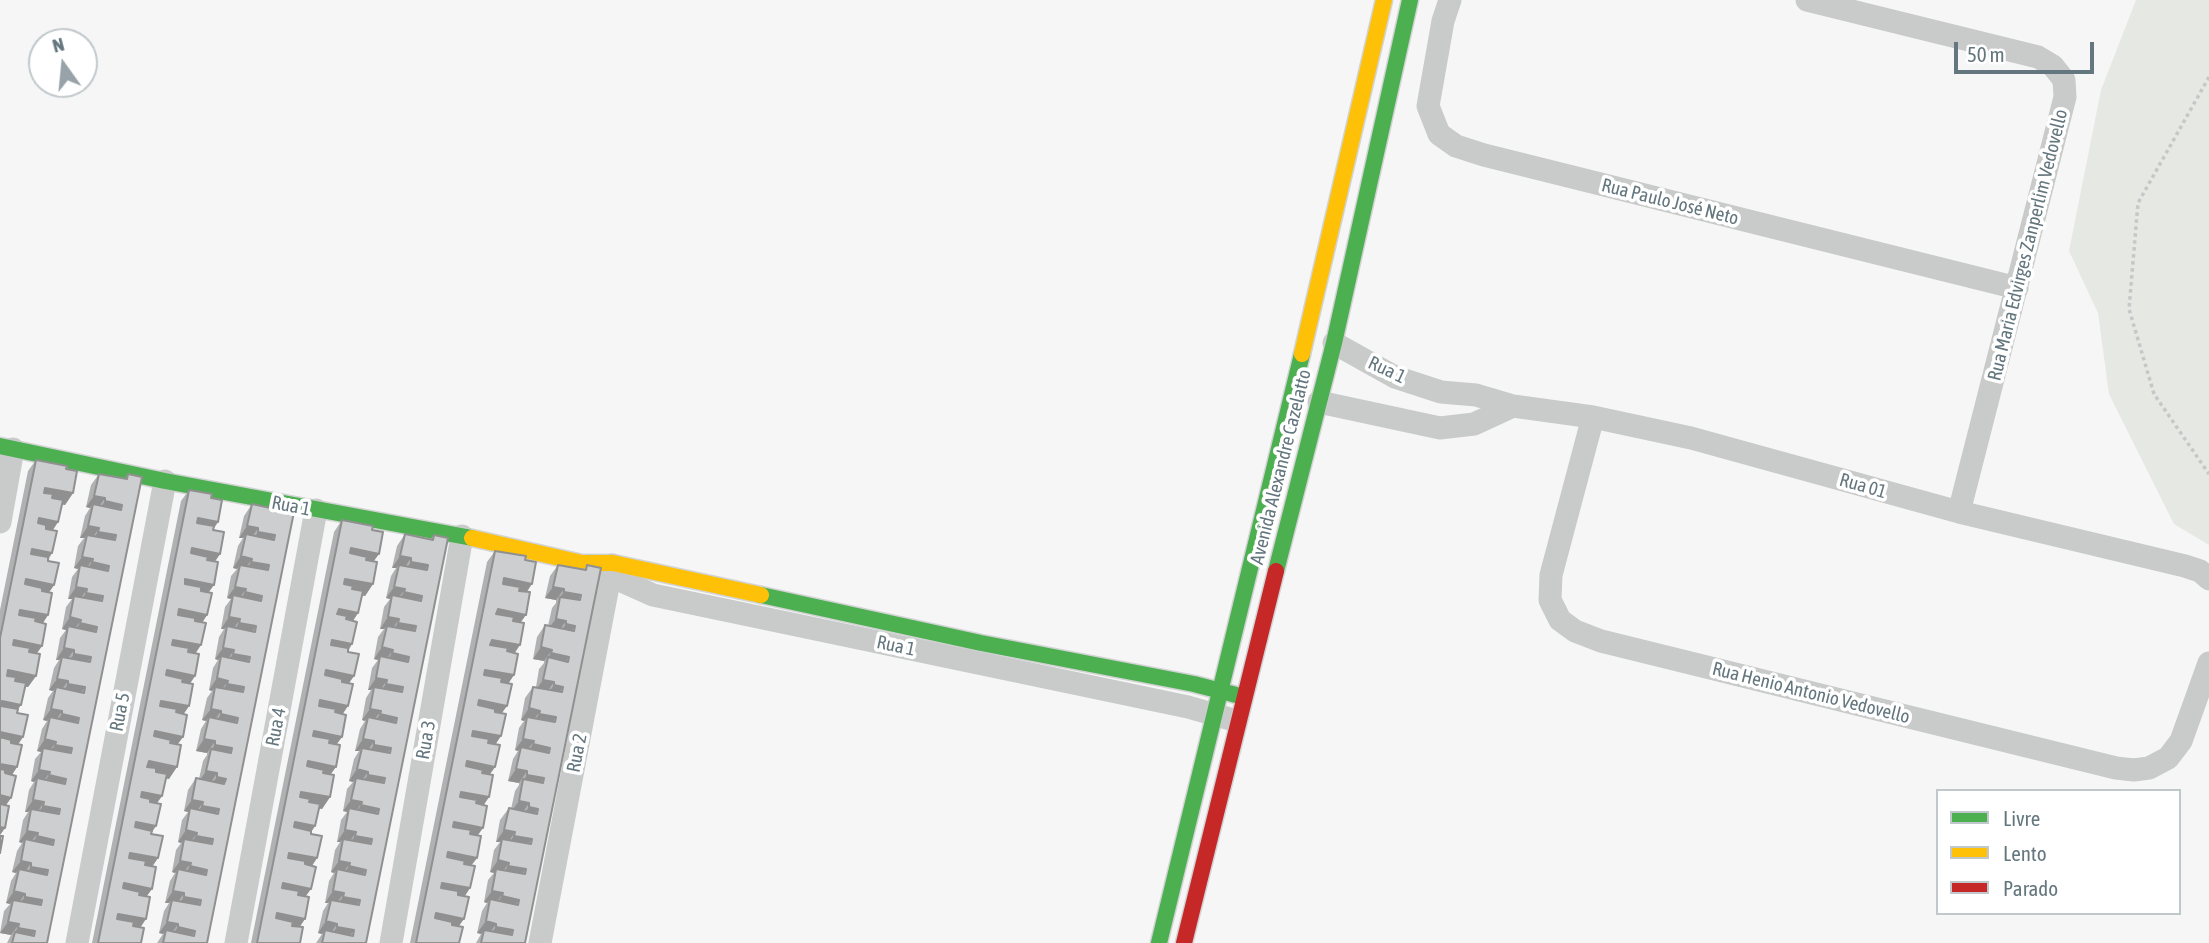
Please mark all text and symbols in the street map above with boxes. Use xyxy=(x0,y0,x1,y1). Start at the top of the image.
north arrow xyxy=(28,28,98,98)
scale bar xyxy=(1957,28,2097,72)
text: N xyxy=(50,33,66,57)
text: 50 m xyxy=(1967,42,2005,66)
street label: Rua Maria Edvirges Zanperlim Vedovello xyxy=(1983,107,2073,383)
street label: Rua Paulo José Neto xyxy=(1599,174,1741,230)
street label: Rua 1 xyxy=(1364,351,1410,389)
street label: Avenida Alexandre Cazelatto xyxy=(1246,367,1316,567)
street label: Rua 01 xyxy=(1837,468,1889,504)
street label: Rua 1 xyxy=(270,491,312,521)
street label: Rua 1 xyxy=(875,631,917,661)
street label: Rua Henio Antonio Vedovello xyxy=(1710,657,1912,729)
street label: Rua 5 xyxy=(105,691,135,733)
street label: Rua 4 xyxy=(261,706,291,748)
street label: Rua 3 xyxy=(411,719,441,761)
street label: Rua 2 xyxy=(562,732,592,774)
legend xyxy=(1936,789,2181,915)
text: Livre xyxy=(2003,806,2040,830)
text: Lento xyxy=(2003,841,2047,865)
text: Parado xyxy=(2003,876,2058,900)

